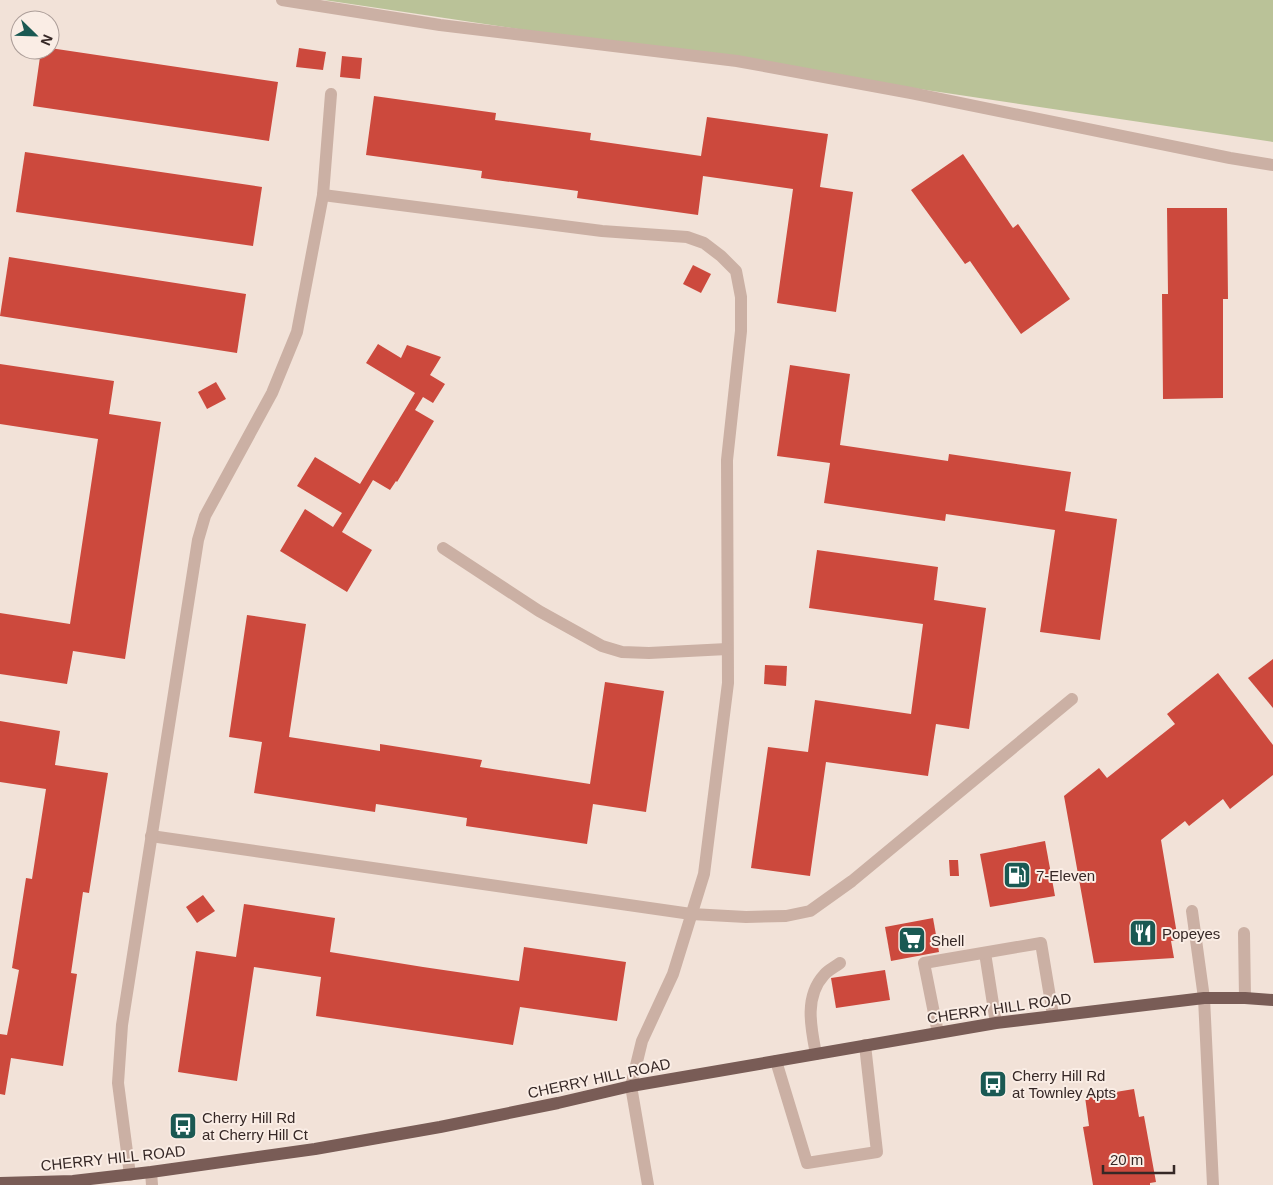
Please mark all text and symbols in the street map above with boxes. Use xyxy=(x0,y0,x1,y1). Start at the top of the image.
north arrow xyxy=(10,10,60,60)
text: N xyxy=(38,32,56,48)
fuel station icon: 7-Eleven xyxy=(1002,860,1032,890)
place label: 7-Eleven xyxy=(1036,867,1095,884)
restaurant icon: Popeyes xyxy=(1128,918,1158,948)
supermarket icon: Shell xyxy=(897,925,927,955)
place label: Popeyes xyxy=(1162,925,1220,942)
place label: Shell xyxy=(931,932,964,949)
street label: CHERRY HILL ROAD xyxy=(926,989,1072,1027)
street label: CHERRY HILL ROAD xyxy=(526,1055,672,1101)
place label: Cherry Hill Rd at Townley Apts xyxy=(1012,1067,1116,1101)
bus stop icon: Cherry Hill Rd at Townley Apts xyxy=(978,1069,1008,1099)
place label: Cherry Hill Rd at Cherry Hill Ct xyxy=(202,1109,309,1143)
bus stop icon: Cherry Hill Rd at Cherry Hill Ct xyxy=(168,1111,198,1141)
street label: CHERRY HILL ROAD xyxy=(40,1142,186,1174)
scale bar xyxy=(1103,1142,1174,1174)
text: 20 m xyxy=(1110,1151,1143,1168)

